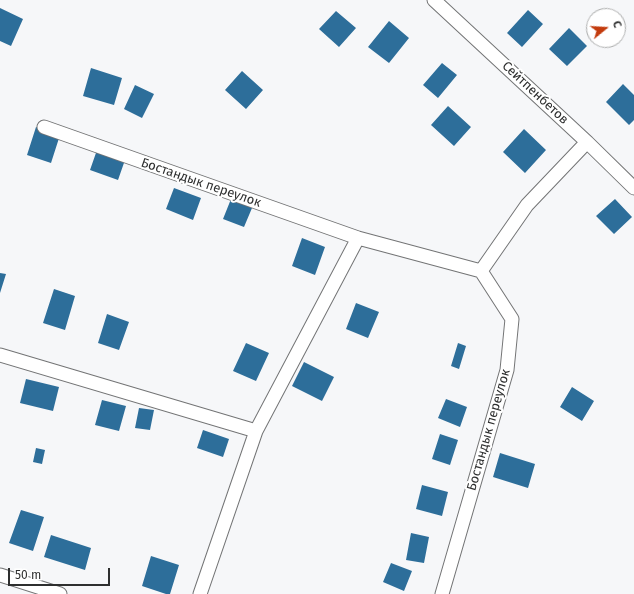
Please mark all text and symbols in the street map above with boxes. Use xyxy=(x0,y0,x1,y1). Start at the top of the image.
north arrow xyxy=(586,8,626,48)
text: С xyxy=(610,19,624,29)
street label: Сейтпенбетов xyxy=(499,58,571,128)
street label: Бостандык переулок xyxy=(139,155,263,211)
street label: Бостандык переулок xyxy=(464,367,514,493)
scale bar xyxy=(10,560,112,586)
text: 50 m xyxy=(15,568,41,582)

